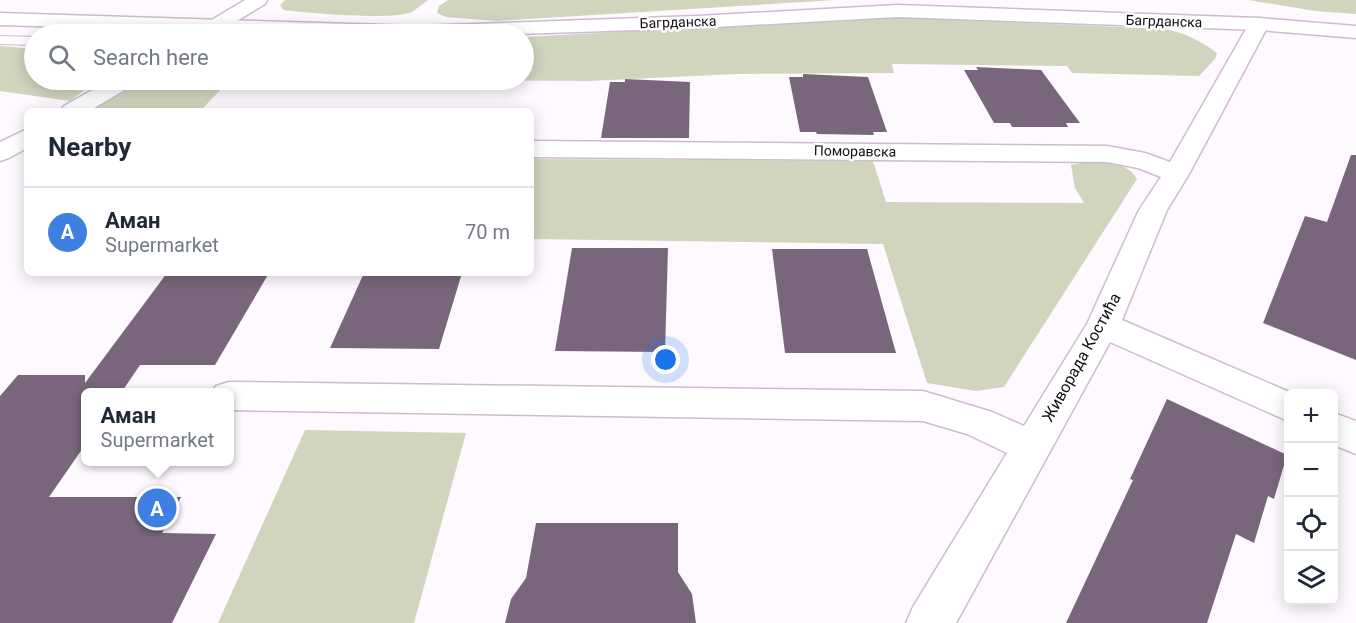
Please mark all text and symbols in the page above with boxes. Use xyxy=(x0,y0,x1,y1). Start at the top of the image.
street label: Багрданска xyxy=(1125,12,1203,30)
street label: Багрданска xyxy=(639,13,717,31)
search box xyxy=(24,24,534,90)
icon: search xyxy=(45,41,78,74)
text: Search here xyxy=(93,45,209,70)
text: Nearby xyxy=(48,132,131,162)
street label: Поморавска xyxy=(814,142,896,160)
text: Аман xyxy=(105,208,160,233)
text: A xyxy=(61,220,74,244)
text: 70 m xyxy=(465,220,510,244)
text: Supermarket xyxy=(105,233,219,257)
street label: Живорада Костића xyxy=(1038,290,1125,425)
your location xyxy=(651,345,680,374)
popup xyxy=(81,388,234,466)
map controls xyxy=(1284,389,1338,605)
button: + xyxy=(1284,389,1338,443)
text: Аман xyxy=(101,403,156,428)
text: Supermarket xyxy=(101,428,214,452)
button: − xyxy=(1284,443,1338,497)
pin: A xyxy=(138,486,176,530)
button: locate xyxy=(1284,497,1338,551)
button: layers xyxy=(1284,551,1338,605)

